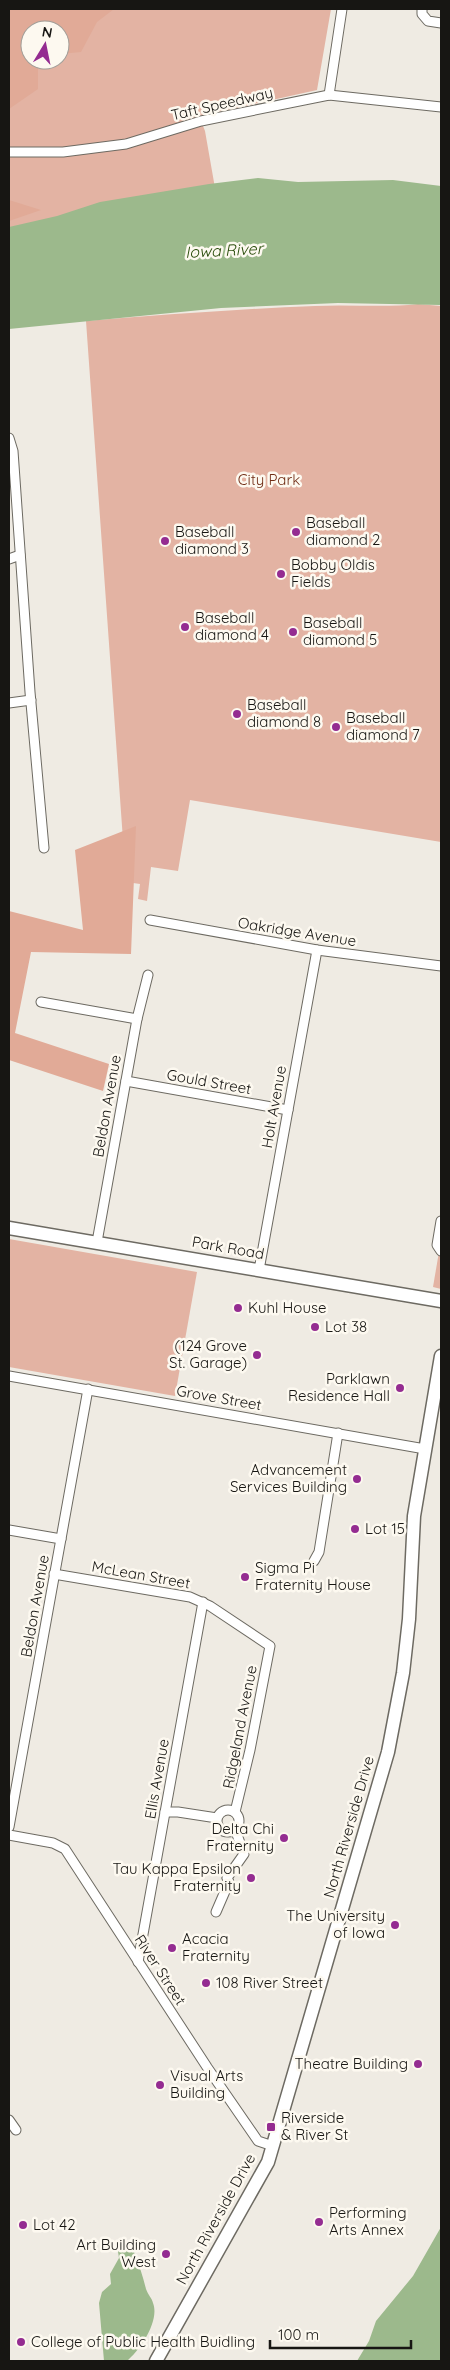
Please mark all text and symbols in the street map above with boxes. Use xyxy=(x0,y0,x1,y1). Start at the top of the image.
north arrow xyxy=(20,20,70,70)
text: N xyxy=(41,22,54,42)
street label: Taft Speedway xyxy=(169,83,275,124)
water label: Iowa River xyxy=(185,238,265,262)
park label: City Park xyxy=(238,470,300,489)
place label: Baseball diamond 2 xyxy=(306,513,380,549)
place label: Baseball diamond 3 xyxy=(175,522,249,558)
marker: Baseball diamond 2 xyxy=(290,526,302,538)
marker: Baseball diamond 3 xyxy=(159,535,171,547)
place label: Bobby Oldis Fields xyxy=(291,555,375,591)
marker: Bobby Oldis Fields xyxy=(275,568,287,580)
place label: Baseball diamond 4 xyxy=(195,608,269,644)
place label: Baseball diamond 5 xyxy=(303,613,377,649)
marker: Baseball diamond 4 xyxy=(179,621,191,633)
marker: Baseball diamond 5 xyxy=(287,626,299,638)
place label: Baseball diamond 8 xyxy=(247,695,321,731)
marker: Baseball diamond 8 xyxy=(231,708,243,720)
place label: Baseball diamond 7 xyxy=(346,708,420,744)
marker: Baseball diamond 7 xyxy=(330,721,342,733)
street label: Oakridge Avenue xyxy=(237,913,358,950)
street label: Beldon Avenue xyxy=(88,1053,125,1159)
street label: Holt Avenue xyxy=(257,1064,290,1150)
street label: Gould Street xyxy=(165,1065,253,1098)
street label: Park Road xyxy=(190,1232,266,1263)
place label: Kuhl House xyxy=(248,1298,326,1317)
marker: Kuhl House xyxy=(232,1302,244,1314)
place label: Lot 38 xyxy=(325,1317,367,1336)
marker: Lot 38 xyxy=(309,1321,321,1333)
place label: (124 Grove St. Garage) xyxy=(169,1336,247,1372)
marker: (124 Grove St. Garage) xyxy=(251,1349,263,1361)
place label: Parklawn Residence Hall xyxy=(288,1369,390,1405)
street label: Grove Street xyxy=(175,1381,263,1414)
marker: Parklawn Residence Hall xyxy=(394,1382,406,1394)
place label: Advancement Services Building xyxy=(230,1460,347,1496)
marker: Advancement Services Building xyxy=(351,1473,363,1485)
place label: Lot 15 xyxy=(365,1519,405,1538)
marker: Lot 15 xyxy=(349,1523,361,1535)
street label: Beldon Avenue xyxy=(16,1553,53,1659)
street label: McLean Street xyxy=(90,1557,192,1593)
place label: Sigma Pi Fraternity House xyxy=(255,1558,371,1594)
marker: Sigma Pi Fraternity House xyxy=(239,1571,251,1583)
street label: Ridgeland Avenue xyxy=(218,1663,261,1790)
street label: Ellis Avenue xyxy=(140,1737,173,1820)
street label: North Riverside Drive xyxy=(319,1754,378,1900)
place label: Delta Chi Fraternity xyxy=(206,1819,274,1855)
marker: Delta Chi Fraternity xyxy=(278,1832,290,1844)
place label: Tau Kappa Epsilon Fraternity xyxy=(112,1859,241,1895)
marker: Tau Kappa Epsilon Fraternity xyxy=(245,1872,257,1884)
place label: The University of Iowa xyxy=(286,1906,385,1942)
marker: The University of Iowa xyxy=(389,1919,401,1931)
place label: Acacia Fraternity xyxy=(182,1929,250,1965)
street label: River Street xyxy=(131,1931,190,2009)
marker: Acacia Fraternity xyxy=(166,1942,178,1954)
place label: 108 River Street xyxy=(216,1973,323,1992)
marker: 108 River Street xyxy=(200,1977,212,1989)
place label: Theatre Building xyxy=(295,2054,408,2073)
marker: Theatre Building xyxy=(412,2058,424,2070)
place label: Visual Arts Building xyxy=(170,2066,243,2102)
marker: Visual Arts Building xyxy=(154,2079,166,2091)
place label: Riverside & River St xyxy=(281,2108,348,2144)
marker: Riverside & River St xyxy=(265,2121,277,2133)
street label: North Riverside Drive xyxy=(172,2150,259,2288)
place label: Performing Arts Annex xyxy=(329,2203,407,2239)
place label: Lot 42 xyxy=(33,2215,75,2234)
marker: Performing Arts Annex xyxy=(313,2216,325,2228)
marker: Lot 42 xyxy=(17,2219,29,2231)
place label: Art Building West xyxy=(76,2235,156,2271)
marker: Art Building West xyxy=(160,2248,172,2260)
scale bar xyxy=(270,2318,411,2350)
text: 100 m xyxy=(278,2325,319,2344)
place label: College of Public Health Buidling xyxy=(31,2332,255,2351)
marker: College of Public Health Buidling xyxy=(15,2336,27,2348)

